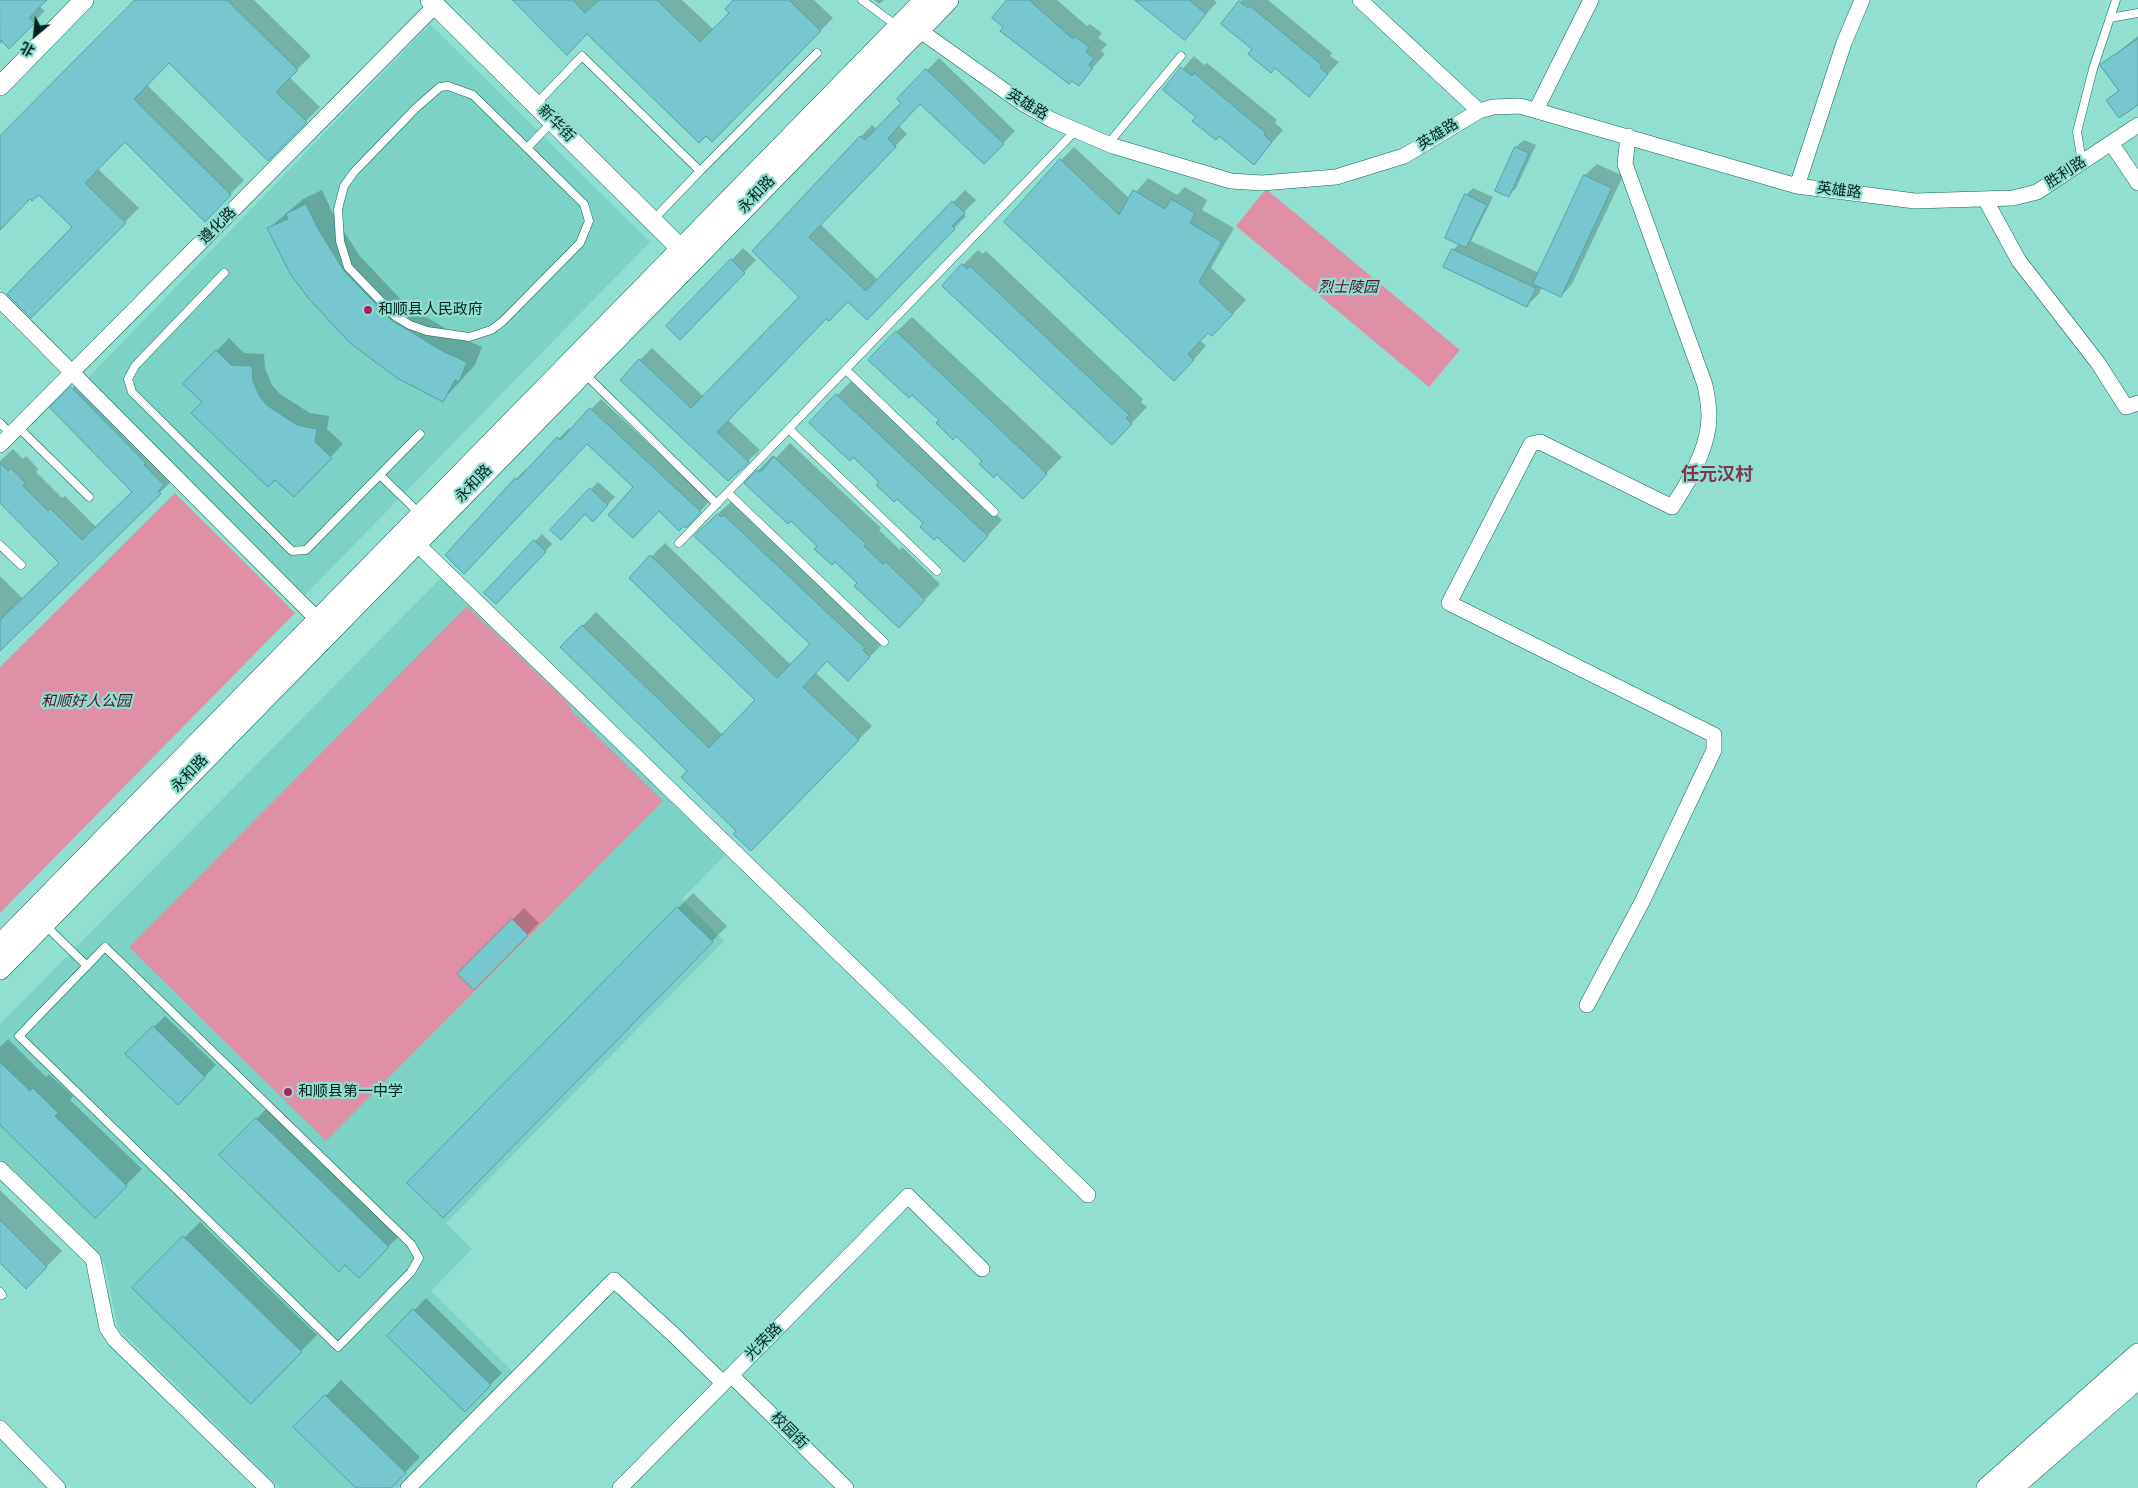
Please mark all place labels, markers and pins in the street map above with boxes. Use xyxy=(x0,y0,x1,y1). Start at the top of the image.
place label: 和顺县人民政府 xyxy=(378,301,483,319)
marker: 和顺县人民政府 xyxy=(362,304,374,316)
place label: 和顺县第一中学 xyxy=(298,1083,403,1101)
marker: 和顺县第一中学 xyxy=(282,1086,294,1098)

